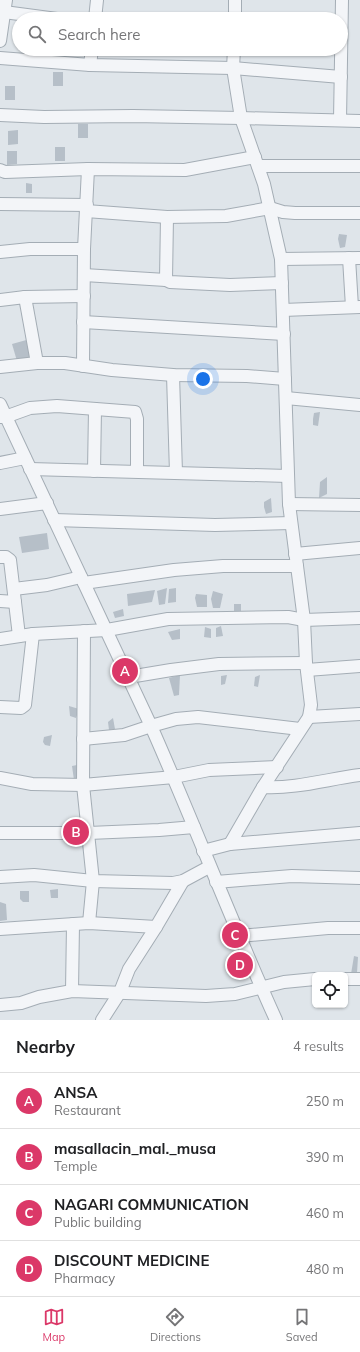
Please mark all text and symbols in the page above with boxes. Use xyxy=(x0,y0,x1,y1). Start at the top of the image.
search box xyxy=(12,12,348,56)
icon: search xyxy=(26,23,48,45)
text: Search here xyxy=(58,25,140,44)
your location xyxy=(193,369,213,389)
pin: A xyxy=(112,656,138,686)
pin: B xyxy=(63,817,89,847)
pin: C xyxy=(222,920,248,950)
pin: D xyxy=(227,950,253,980)
map controls xyxy=(312,972,348,1008)
button: locate xyxy=(312,972,348,1008)
text: Nearby xyxy=(16,1036,75,1057)
text: 4 results xyxy=(293,1038,344,1054)
text: ANSA xyxy=(54,1083,97,1102)
text: A xyxy=(24,1093,34,1109)
text: 250 m xyxy=(306,1093,344,1109)
text: Restaurant xyxy=(54,1102,121,1118)
text: masallacin_mal._musa xyxy=(54,1139,216,1158)
text: B xyxy=(25,1149,33,1165)
text: 390 m xyxy=(306,1149,344,1165)
text: Temple xyxy=(54,1158,97,1174)
text: NAGARI COMMUNICATION xyxy=(54,1195,249,1214)
text: C xyxy=(25,1205,33,1221)
text: 460 m xyxy=(306,1205,344,1221)
text: Public building xyxy=(54,1214,142,1230)
text: DISCOUNT MEDICINE xyxy=(54,1251,209,1270)
text: D xyxy=(24,1261,34,1277)
text: 480 m xyxy=(306,1261,344,1277)
text: Pharmacy xyxy=(54,1270,115,1286)
tab: Map xyxy=(42,1306,65,1344)
tab: Directions xyxy=(150,1306,201,1344)
tab: Saved xyxy=(286,1306,318,1344)

